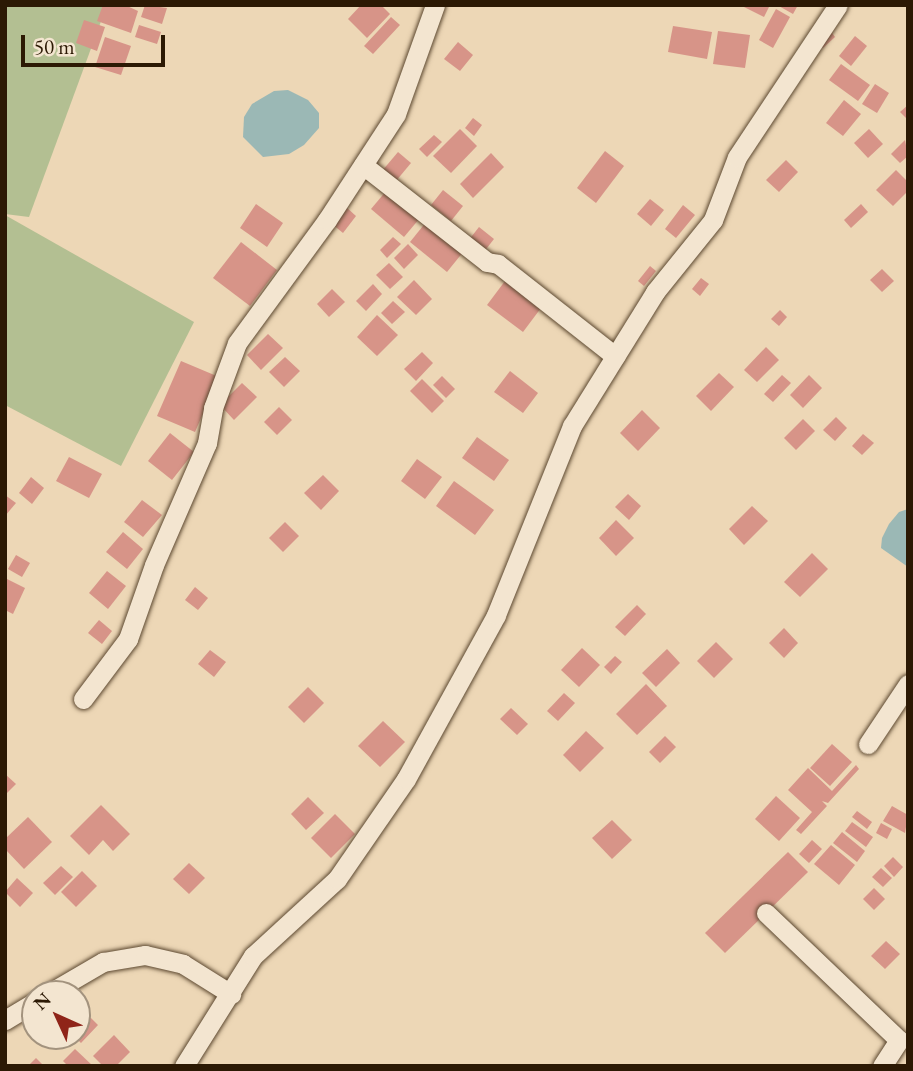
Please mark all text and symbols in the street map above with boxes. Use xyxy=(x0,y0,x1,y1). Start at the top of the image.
scale bar xyxy=(24,21,168,65)
text: 50 m xyxy=(34,33,75,60)
north arrow xyxy=(21,980,91,1050)
text: N xyxy=(28,987,56,1015)

